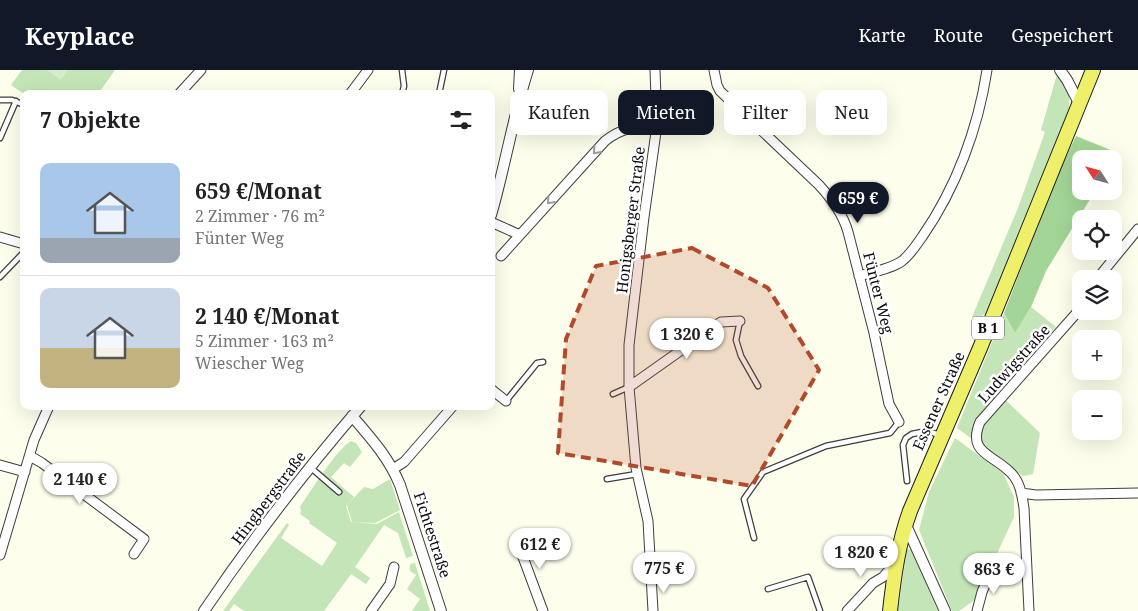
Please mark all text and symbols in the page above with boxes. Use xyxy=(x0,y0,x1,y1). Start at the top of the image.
text: Keyplace xyxy=(25,19,134,52)
text: Karte xyxy=(858,23,906,47)
text: Route xyxy=(934,23,983,47)
text: Gespeichert xyxy=(1011,23,1113,47)
chip: Kaufen xyxy=(510,90,608,135)
chip: Mieten xyxy=(618,90,714,135)
chip: Filter xyxy=(724,90,806,135)
chip: Neu xyxy=(816,90,887,135)
text: 7 Objekte xyxy=(40,106,141,134)
icon: filters xyxy=(447,106,475,134)
one-way arrow xyxy=(593,145,602,154)
street label: Honigsberger Straße xyxy=(611,145,649,294)
north arrow xyxy=(1072,150,1122,200)
map controls xyxy=(1072,150,1122,440)
text: 659 €/Monat xyxy=(195,177,322,205)
pin: 659 € xyxy=(823,182,893,224)
icon: home xyxy=(80,183,140,243)
text: 659 € xyxy=(838,187,878,209)
one-way arrow xyxy=(547,196,556,205)
text: 2 Zimmer · 76 m² xyxy=(195,205,325,227)
button: locate xyxy=(1072,210,1122,260)
text: Fünter Weg xyxy=(195,227,284,249)
street label: Fünter Weg xyxy=(859,250,899,336)
button: layers xyxy=(1072,270,1122,320)
text: 2 140 €/Monat xyxy=(195,302,339,330)
icon: home xyxy=(80,308,140,368)
road number: B 1 xyxy=(972,317,1004,340)
pin: 1 320 € xyxy=(641,318,733,360)
street label: Ludwigstraße xyxy=(973,320,1054,407)
text: 1 320 € xyxy=(660,323,714,345)
text: 5 Zimmer · 163 m² xyxy=(195,330,334,352)
button: + xyxy=(1072,330,1122,380)
street label: Essener Straße xyxy=(907,348,969,453)
text: Wiescher Weg xyxy=(195,352,304,374)
button: − xyxy=(1072,390,1122,440)
street label: Hingbergstraße xyxy=(227,447,310,548)
pin: 2 140 € xyxy=(34,462,126,505)
text: 2 140 € xyxy=(53,468,107,490)
street label: Fichtestraße xyxy=(410,489,456,580)
pin: 612 € xyxy=(505,528,575,570)
text: 612 € xyxy=(520,533,560,555)
pin: 1 820 € xyxy=(815,536,907,578)
text: 1 820 € xyxy=(834,541,888,563)
pin: 775 € xyxy=(629,552,699,594)
pin: 863 € xyxy=(959,552,1029,595)
text: 775 € xyxy=(644,557,684,579)
text: 863 € xyxy=(974,558,1014,580)

